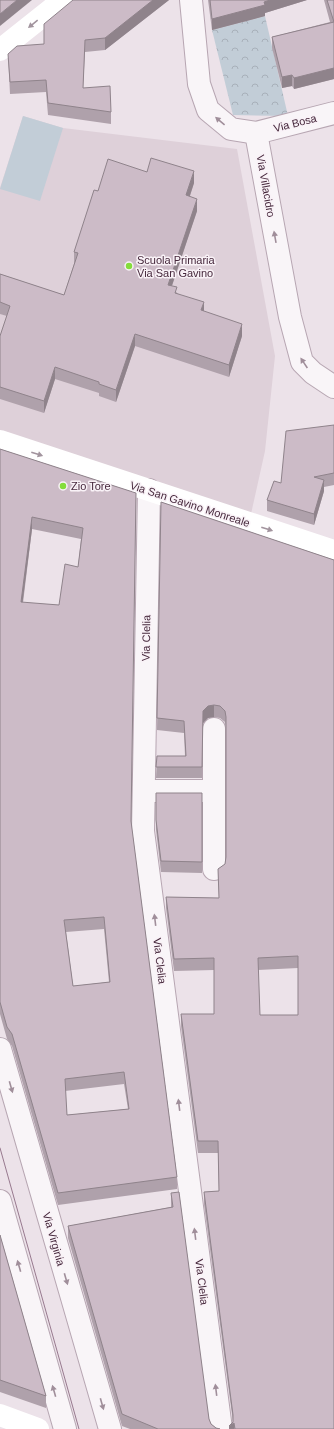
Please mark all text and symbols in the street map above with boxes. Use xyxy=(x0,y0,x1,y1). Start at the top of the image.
one-way arrow xyxy=(27,20,38,29)
street label: Via Bosa xyxy=(272,112,319,134)
one-way arrow xyxy=(215,116,226,125)
street label: Via Villacidro xyxy=(255,154,277,218)
one-way arrow xyxy=(272,231,278,243)
place label: Scuola Primaria Via San Gavino xyxy=(137,254,216,279)
marker: Scuola Primaria Via San Gavino xyxy=(124,261,134,271)
one-way arrow xyxy=(301,357,308,369)
one-way arrow xyxy=(31,451,43,457)
street label: Via San Gavino Monreale xyxy=(129,479,251,529)
place label: Zio Tore xyxy=(71,480,111,492)
marker: Zio Tore xyxy=(58,481,68,491)
one-way arrow xyxy=(261,526,273,532)
street label: Via Clelia xyxy=(140,614,152,661)
one-way arrow xyxy=(151,914,158,926)
street label: Via Clelia xyxy=(151,937,169,986)
one-way arrow xyxy=(8,1081,14,1093)
one-way arrow xyxy=(175,1099,182,1111)
street label: Via Virginia xyxy=(41,1211,68,1268)
one-way arrow xyxy=(192,1228,198,1240)
street label: Via Clelia xyxy=(193,1258,211,1307)
one-way arrow xyxy=(16,1260,22,1272)
one-way arrow xyxy=(63,1273,69,1285)
one-way arrow xyxy=(213,1384,219,1396)
one-way arrow xyxy=(51,1385,57,1398)
one-way arrow xyxy=(99,1398,105,1410)

